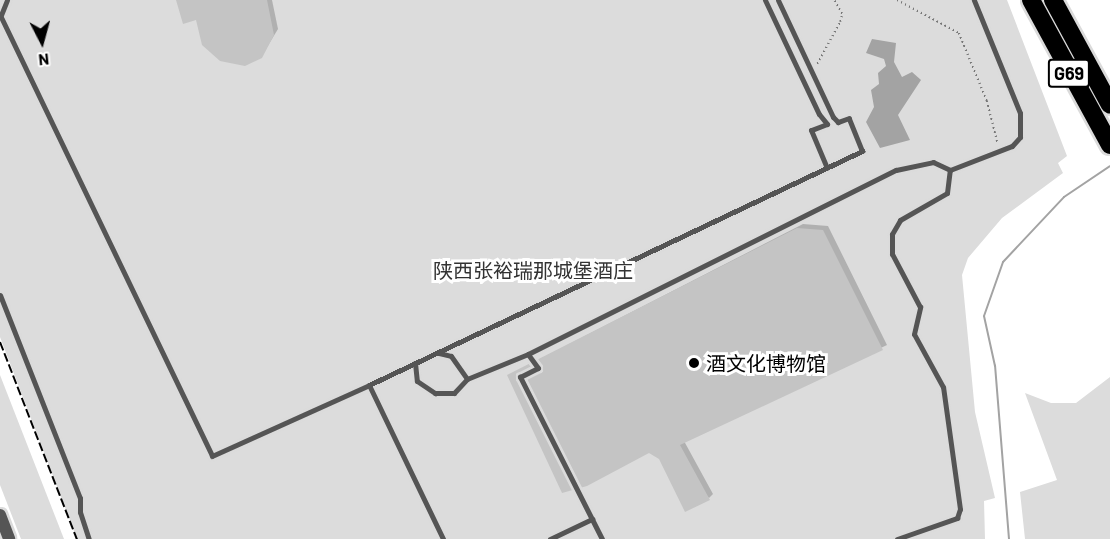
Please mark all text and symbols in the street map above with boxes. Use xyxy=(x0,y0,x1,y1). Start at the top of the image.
north arrow xyxy=(12,12,72,72)
text: N xyxy=(38,50,50,70)
road number: G69 xyxy=(1046,58,1092,88)
park label: 陕西张裕瑞那城堡酒庄 xyxy=(433,258,633,282)
place label: 酒文化博物馆 xyxy=(706,351,826,375)
marker: 酒文化博物馆 xyxy=(687,356,701,370)

